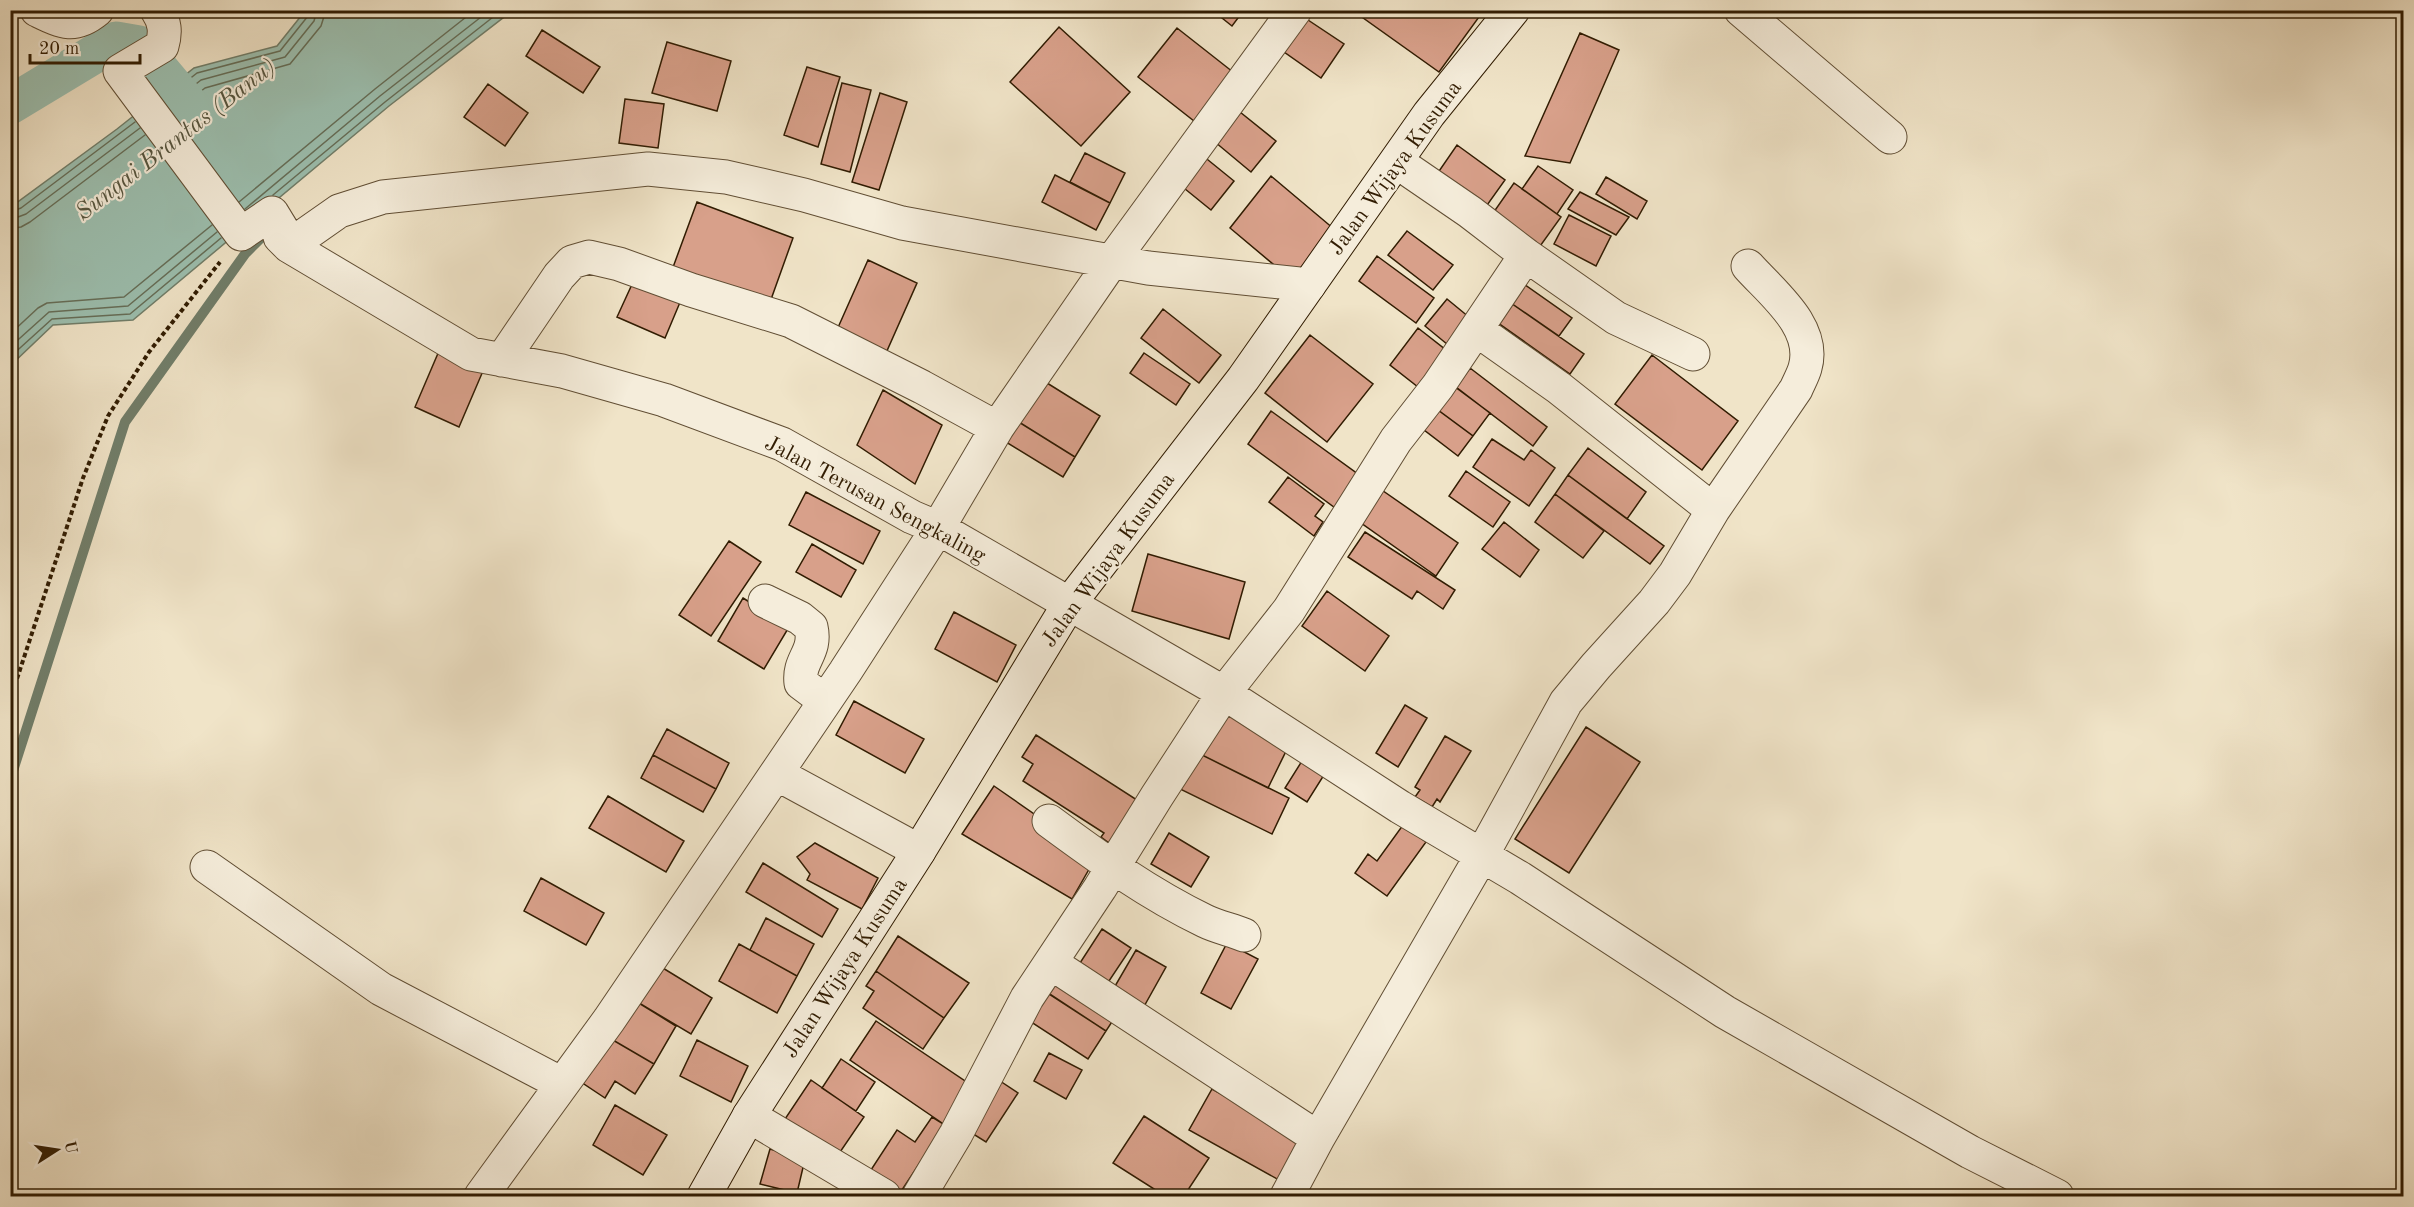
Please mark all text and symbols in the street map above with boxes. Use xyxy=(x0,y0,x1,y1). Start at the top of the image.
scale bar xyxy=(30,27,140,65)
text: 20 m xyxy=(39,40,79,58)
water label: Sungai Brantas (Banu) xyxy=(72,55,281,226)
street label: Jalan Wijaya Kusuma xyxy=(1325,77,1466,259)
street label: Jalan Terusan Sengkaling xyxy=(761,432,989,567)
street label: Jalan Wijaya Kusuma xyxy=(1038,469,1179,651)
street label: Jalan Wijaya Kusuma xyxy=(779,874,912,1062)
north arrow xyxy=(27,1120,87,1180)
text: U xyxy=(61,1139,79,1155)

